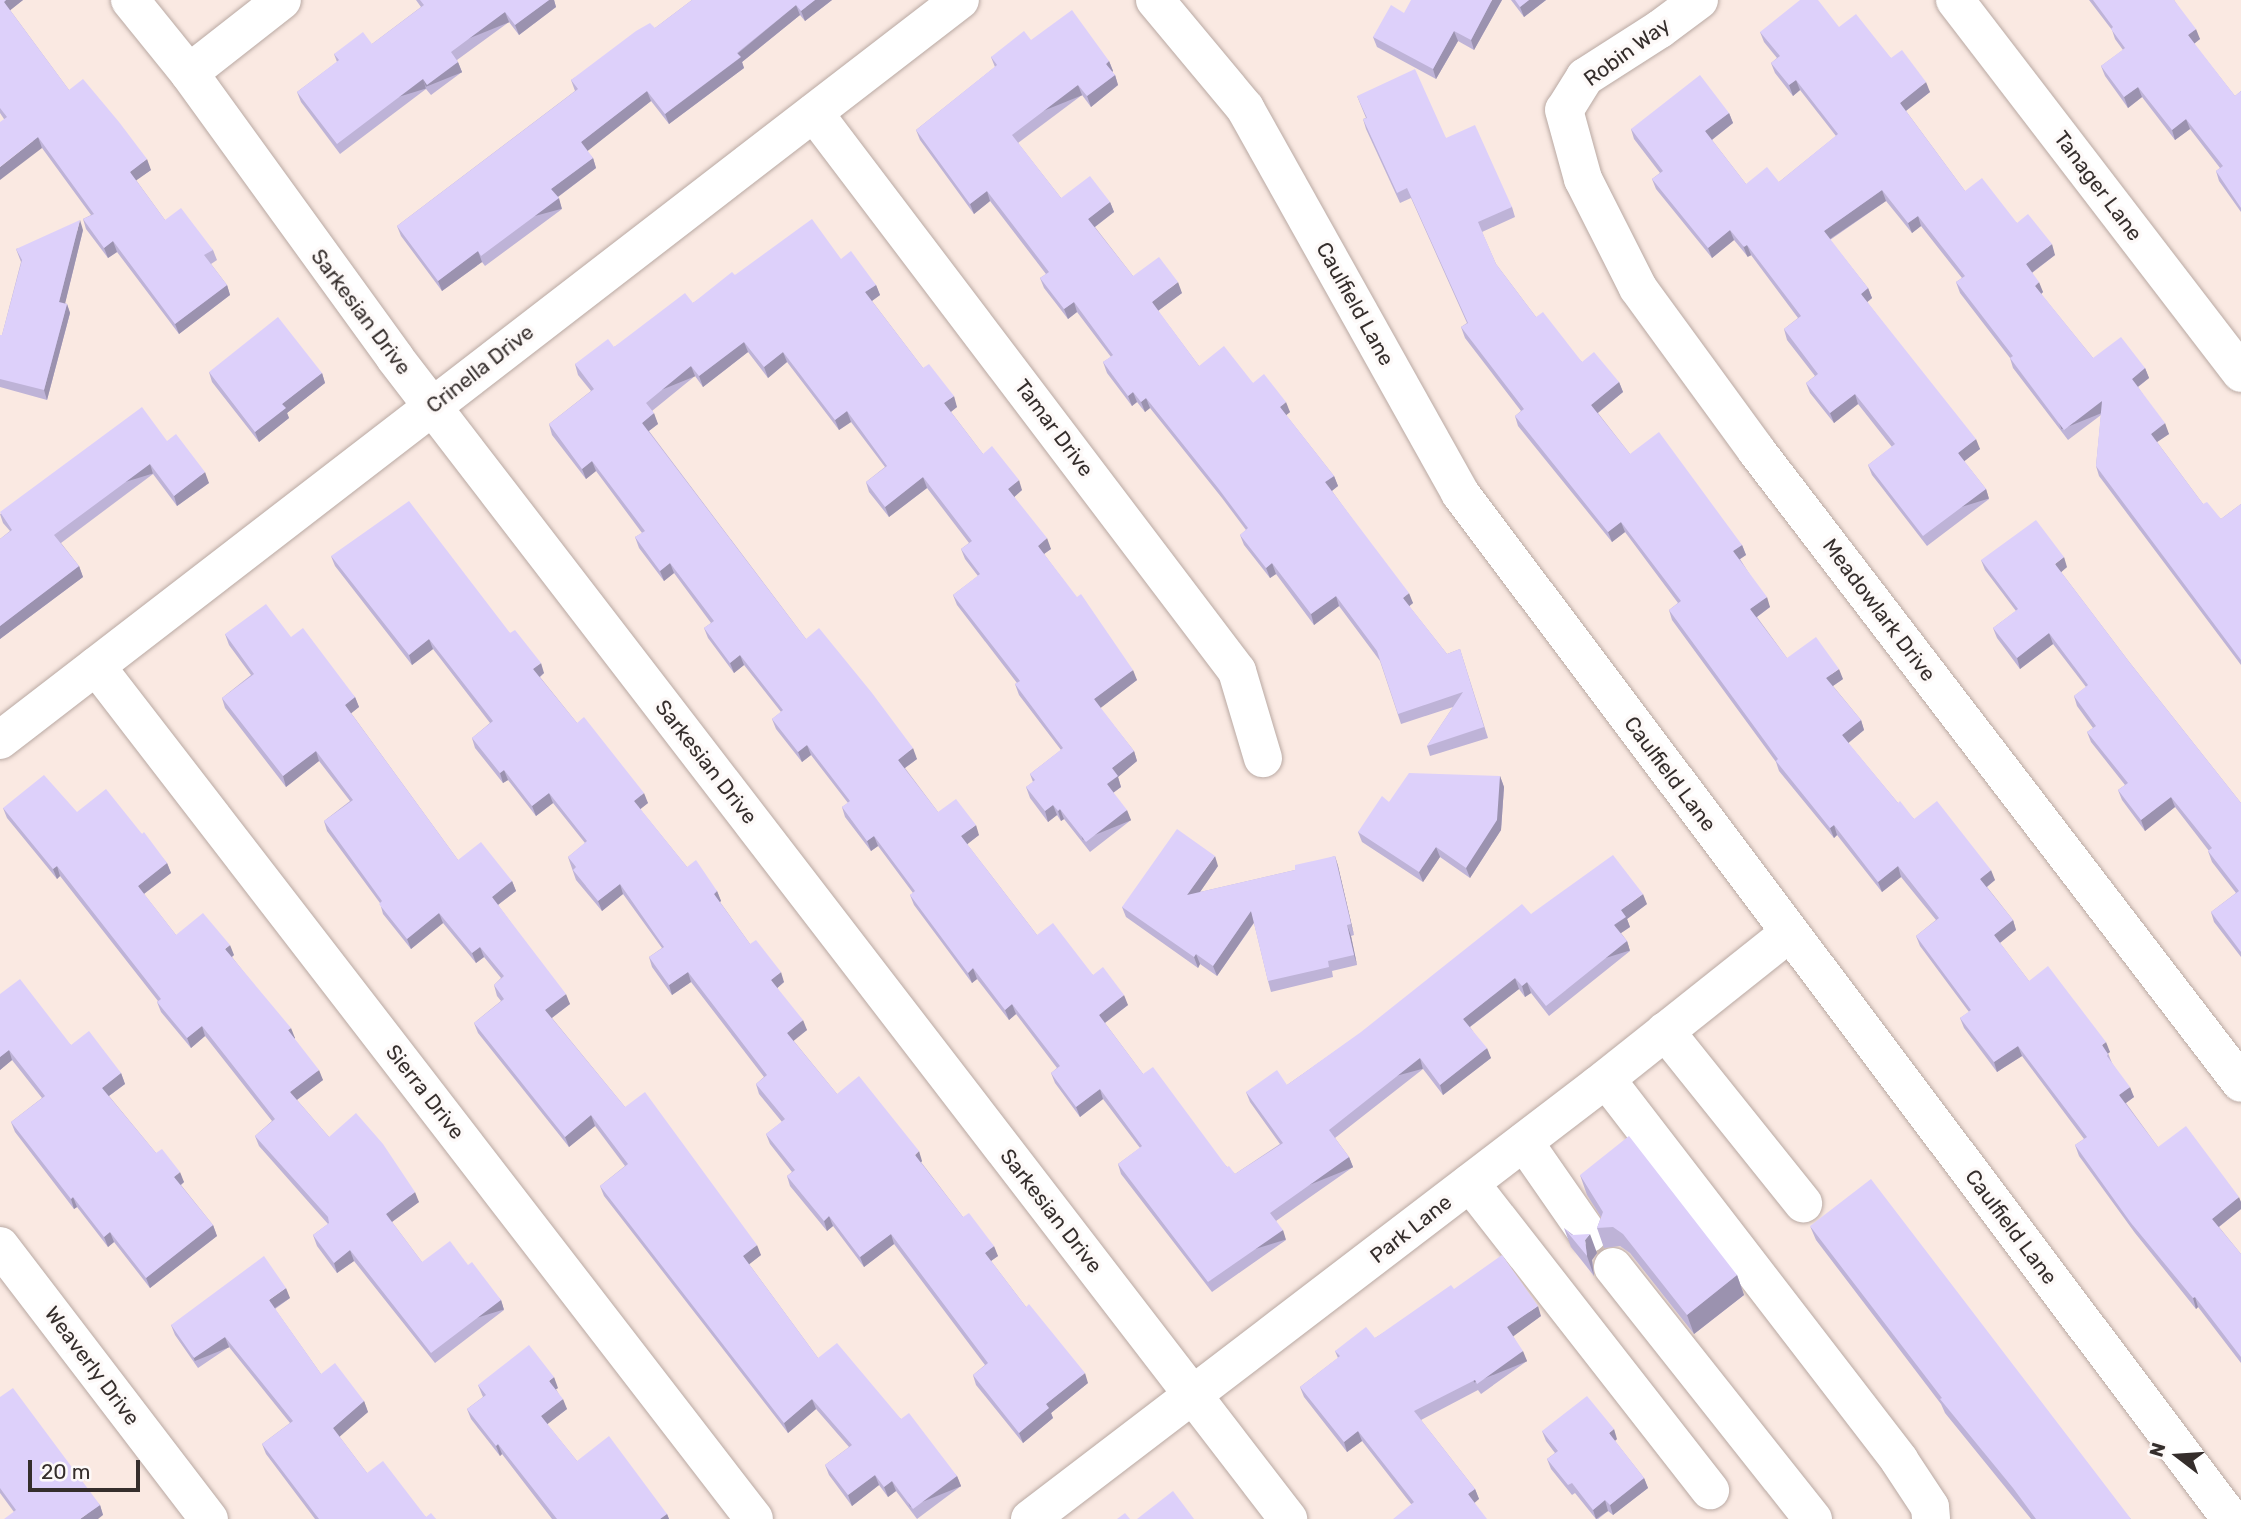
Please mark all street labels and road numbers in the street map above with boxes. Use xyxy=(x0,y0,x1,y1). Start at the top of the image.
street label: Robin Way xyxy=(1579,12,1675,92)
street label: Tanager Lane xyxy=(2048,126,2148,246)
street label: Caulfield Lane xyxy=(1311,238,1399,370)
street label: Sarkesian Drive xyxy=(306,244,416,380)
street label: Crinella Drive xyxy=(421,319,539,419)
street label: Tamar Drive xyxy=(1009,374,1099,482)
street label: Meadowlark Drive xyxy=(1817,534,1941,686)
street label: Sarkesian Drive xyxy=(650,695,762,829)
street label: Caulfield Lane xyxy=(1619,712,1721,836)
street label: Sierra Drive xyxy=(380,1040,470,1144)
street label: Sarkesian Drive xyxy=(995,1144,1107,1278)
street label: Caulfield Lane xyxy=(1960,1165,2062,1289)
street label: Park Lane xyxy=(1365,1189,1457,1269)
street label: Weaverly Drive xyxy=(39,1301,145,1431)

